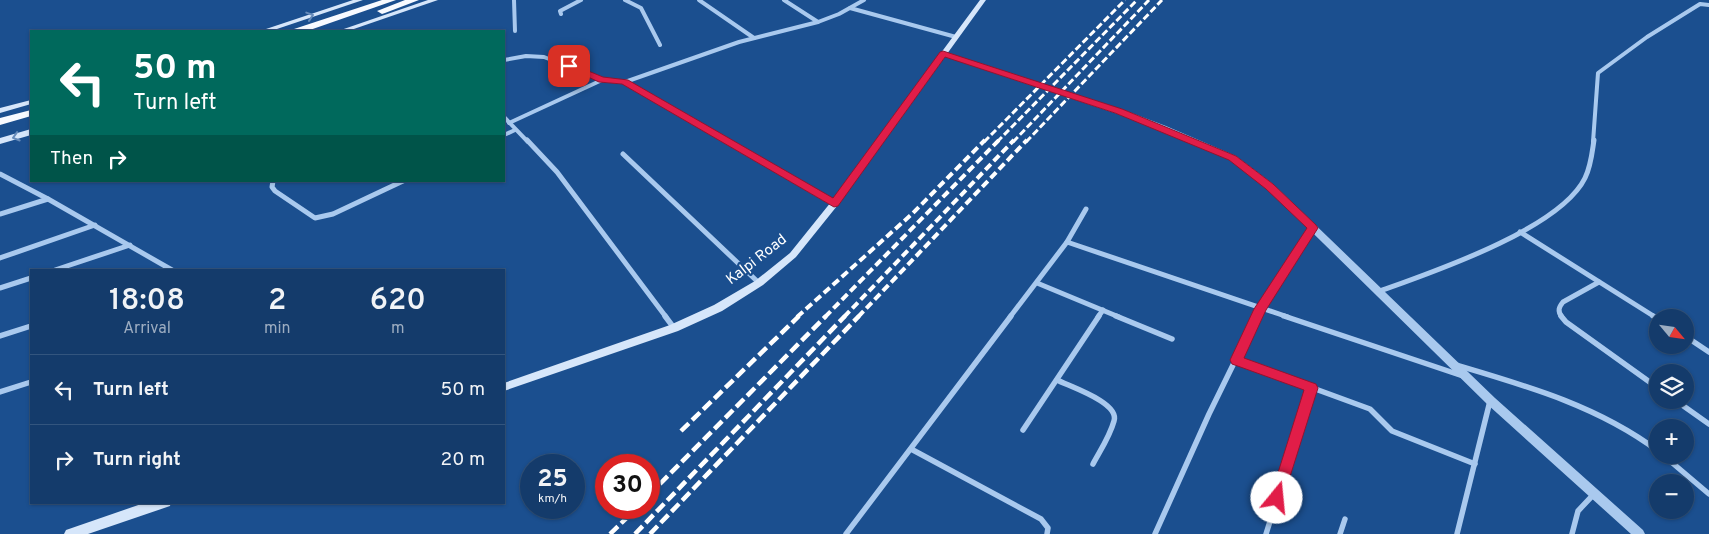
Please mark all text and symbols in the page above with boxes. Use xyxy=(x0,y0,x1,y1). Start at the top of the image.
one-way arrow xyxy=(306,12,314,22)
pin xyxy=(548,45,590,87)
text: 50 m xyxy=(133,47,217,91)
icon: left xyxy=(50,50,115,115)
icon: arrive xyxy=(555,52,583,80)
text: Turn left xyxy=(133,90,216,117)
one-way arrow xyxy=(12,131,20,141)
icon: right xyxy=(103,145,131,173)
text: Then xyxy=(50,147,93,171)
street label: Kalpi Road xyxy=(723,231,791,290)
text: 18:08 xyxy=(109,283,185,320)
text: 2 xyxy=(268,283,286,320)
text: 620 xyxy=(370,283,426,320)
north arrow xyxy=(1649,309,1694,354)
map controls xyxy=(1649,309,1694,519)
text: Arrival xyxy=(123,319,171,339)
text: min xyxy=(264,319,291,339)
text: m xyxy=(391,319,405,339)
button: layers xyxy=(1649,364,1694,409)
icon: left xyxy=(50,376,78,404)
text: Turn left xyxy=(93,378,169,402)
text: 50 m xyxy=(440,378,485,402)
button: + xyxy=(1649,419,1694,464)
icon: right xyxy=(50,446,78,474)
text: Turn right xyxy=(93,448,181,472)
text: 20 m xyxy=(441,448,485,472)
speed limit sign: 30 xyxy=(595,454,660,519)
text: 25 xyxy=(537,464,568,496)
position arrow xyxy=(1250,471,1302,523)
button: − xyxy=(1649,474,1694,519)
text: km/h xyxy=(538,491,567,507)

